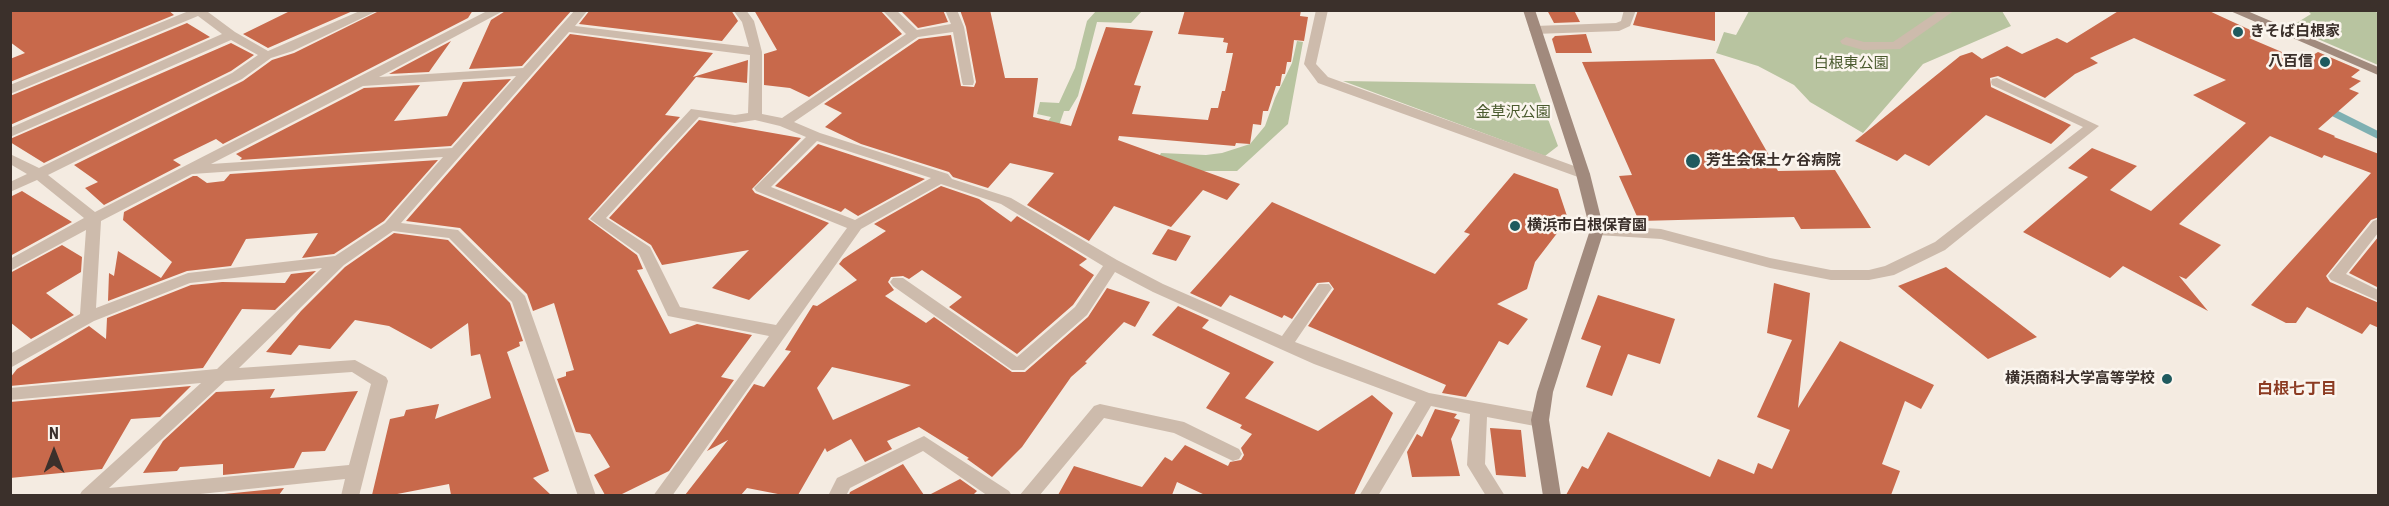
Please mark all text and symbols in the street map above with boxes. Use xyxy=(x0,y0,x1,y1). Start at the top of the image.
place label: きそば白根家 xyxy=(2250,23,2340,41)
marker: きそば白根家 xyxy=(2231,25,2245,39)
place label: 八百信 xyxy=(2268,53,2313,71)
park label: 白根東公園 xyxy=(1814,55,1888,73)
marker: 八百信 xyxy=(2318,55,2332,69)
park label: 金草沢公園 xyxy=(1476,104,1550,122)
marker: 芳生会保土ケ谷病院 xyxy=(1684,152,1702,170)
place label: 芳生会保土ケ谷病院 xyxy=(1706,152,1841,170)
place label: 横浜市白根保育園 xyxy=(1527,217,1647,235)
marker: 横浜市白根保育園 xyxy=(1508,219,1522,233)
place label: 横浜商科大学高等学校 xyxy=(2005,370,2155,388)
marker: 横浜商科大学高等学校 xyxy=(2160,372,2174,386)
district label: 白根七丁目 xyxy=(2257,380,2337,400)
north arrow xyxy=(24,422,84,482)
text: N xyxy=(49,424,59,443)

